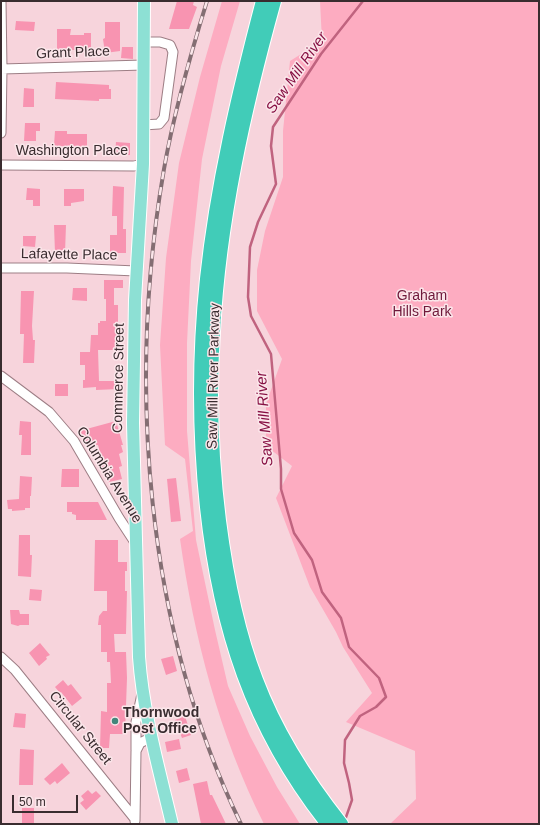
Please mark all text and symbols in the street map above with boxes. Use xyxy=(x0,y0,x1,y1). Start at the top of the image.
water label: Saw Mill River xyxy=(262,29,332,117)
street label: Grant Place xyxy=(36,43,110,63)
street label: Washington Place xyxy=(16,143,128,159)
street label: Lafayette Place xyxy=(21,246,117,264)
park label: Graham Hills Park xyxy=(392,288,452,320)
street label: Saw Mill River Parkway xyxy=(204,303,224,449)
street label: Commerce Street xyxy=(110,323,128,433)
water label: Saw Mill River xyxy=(253,371,277,467)
street label: Columbia Avenue xyxy=(73,424,145,526)
street label: Circular Street xyxy=(45,688,115,768)
place label: Thornwood Post Office xyxy=(123,705,199,738)
marker: Thornwood Post Office xyxy=(110,716,120,726)
scale bar xyxy=(14,787,80,813)
text: 50 m xyxy=(19,795,46,809)

